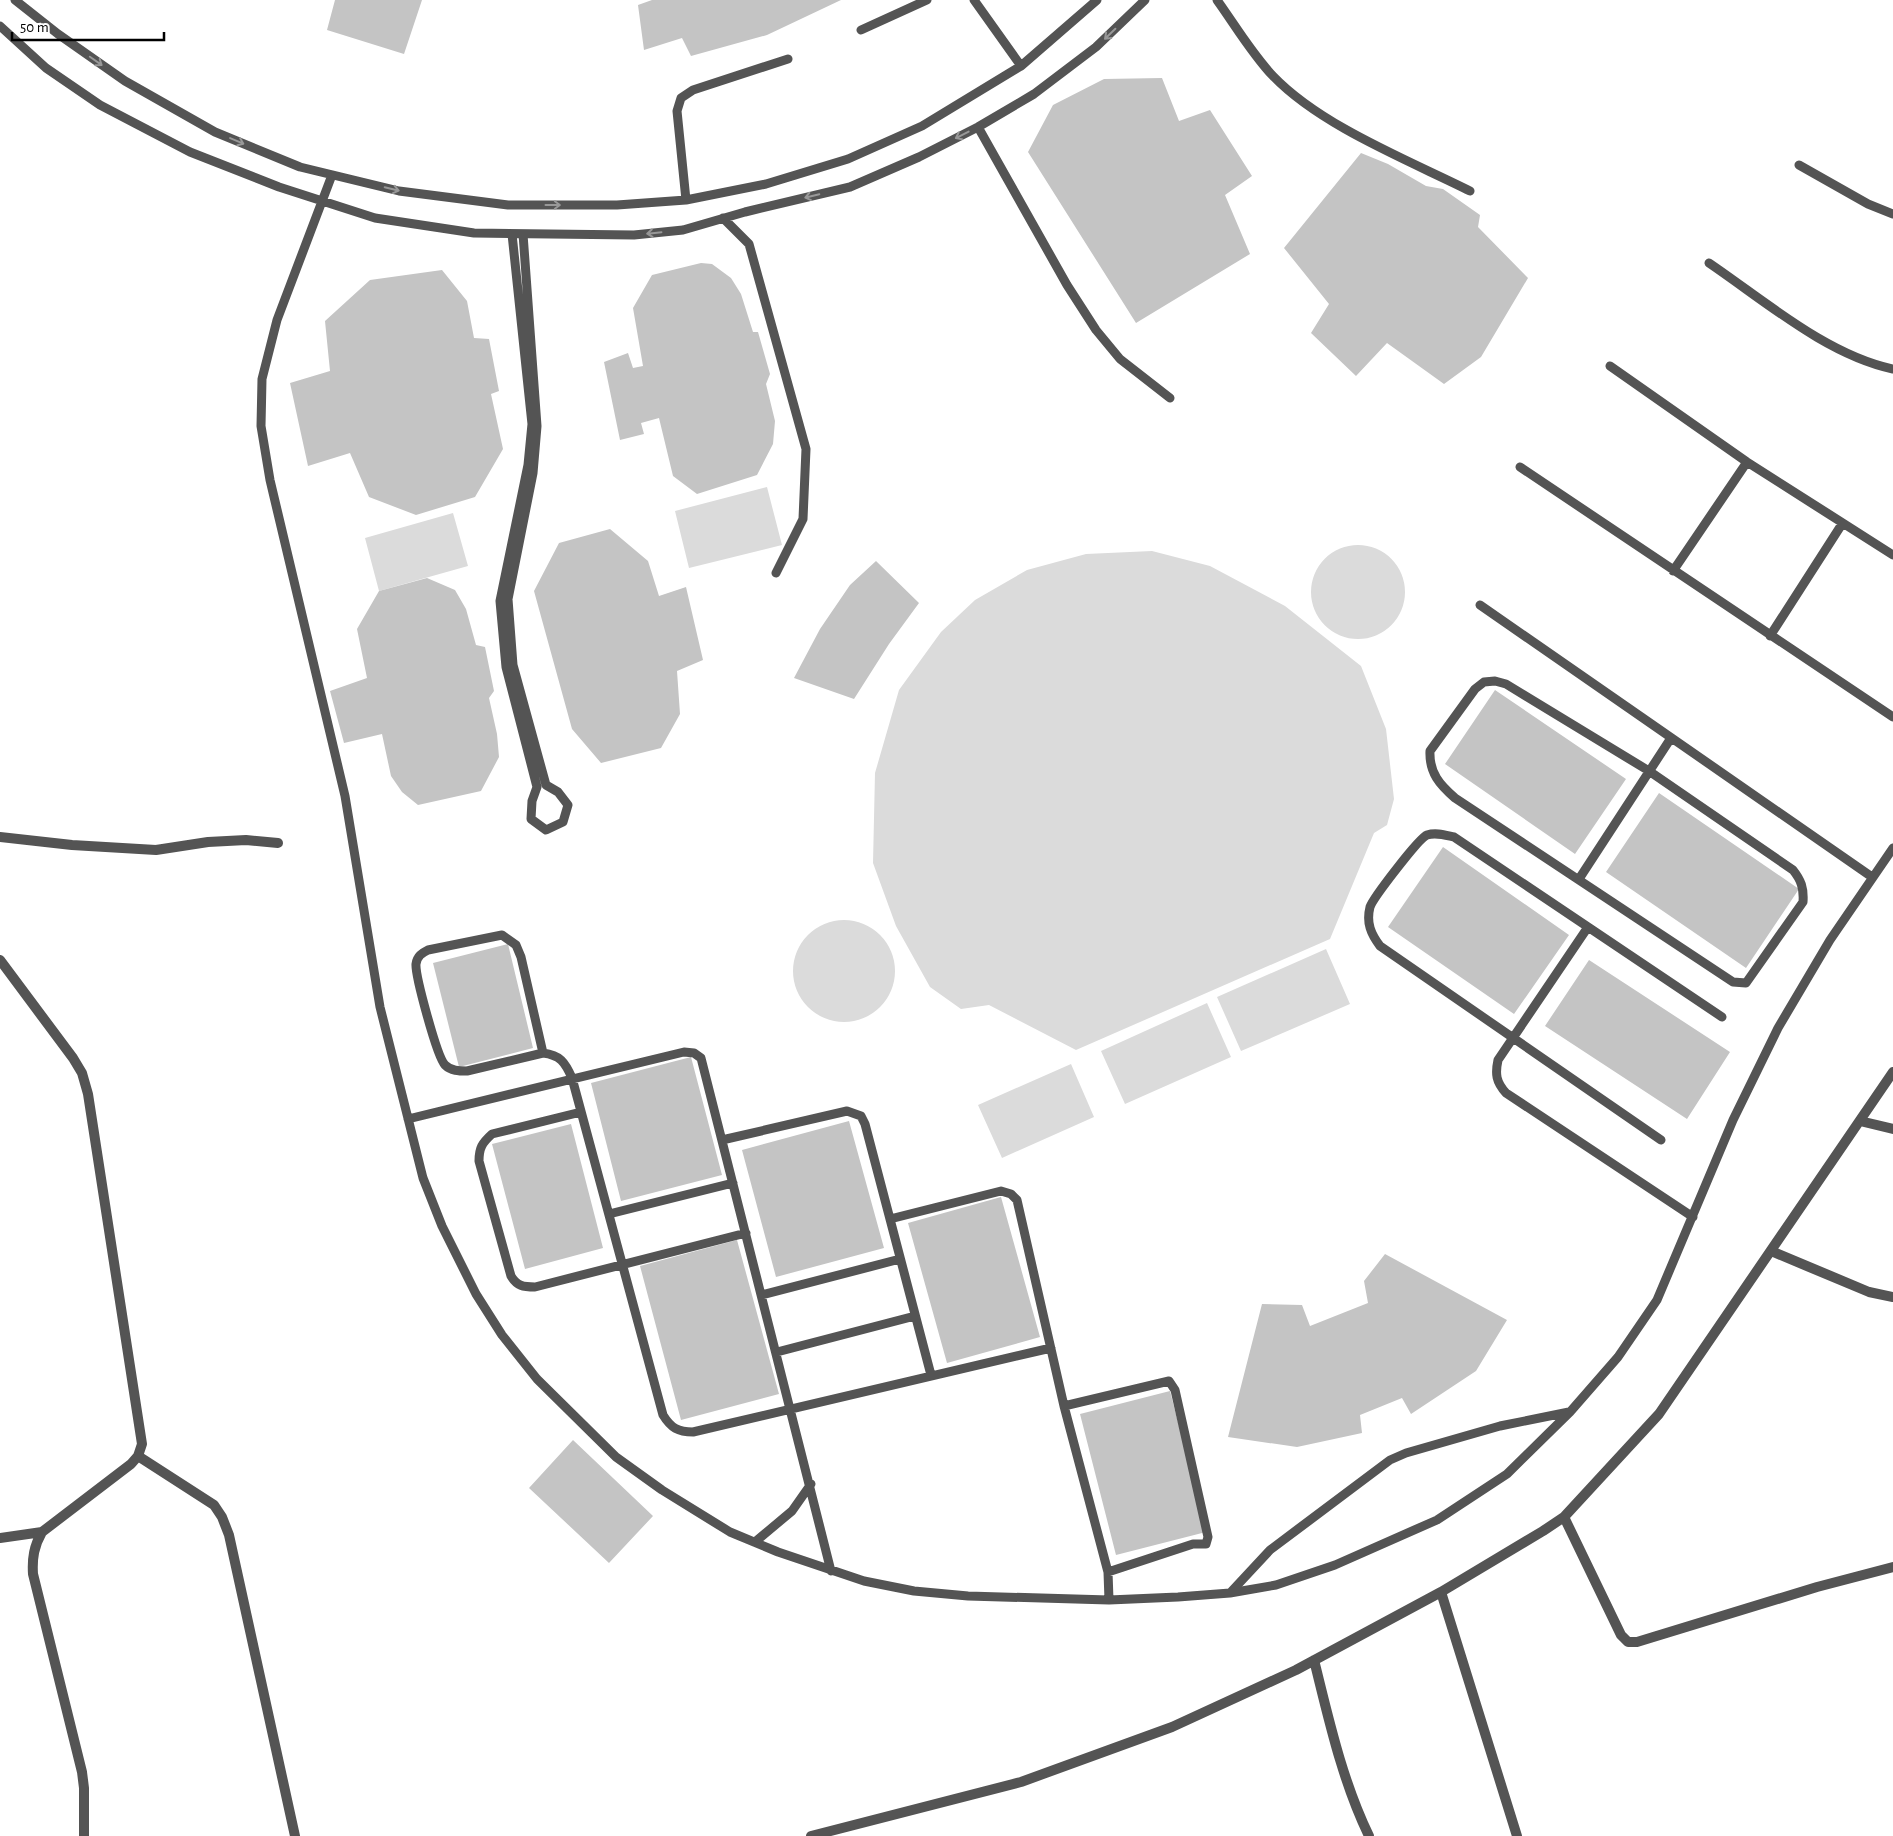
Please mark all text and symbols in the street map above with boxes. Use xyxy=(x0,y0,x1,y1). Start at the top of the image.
scale bar xyxy=(12,10,165,42)
text: 50 m xyxy=(20,20,49,35)
one-way arrow xyxy=(1104,28,1116,40)
one-way arrow xyxy=(89,56,103,66)
one-way arrow xyxy=(955,131,970,140)
one-way arrow xyxy=(229,137,244,146)
one-way arrow xyxy=(383,185,399,194)
one-way arrow xyxy=(804,192,820,201)
one-way arrow xyxy=(545,200,561,210)
one-way arrow xyxy=(646,228,662,238)

